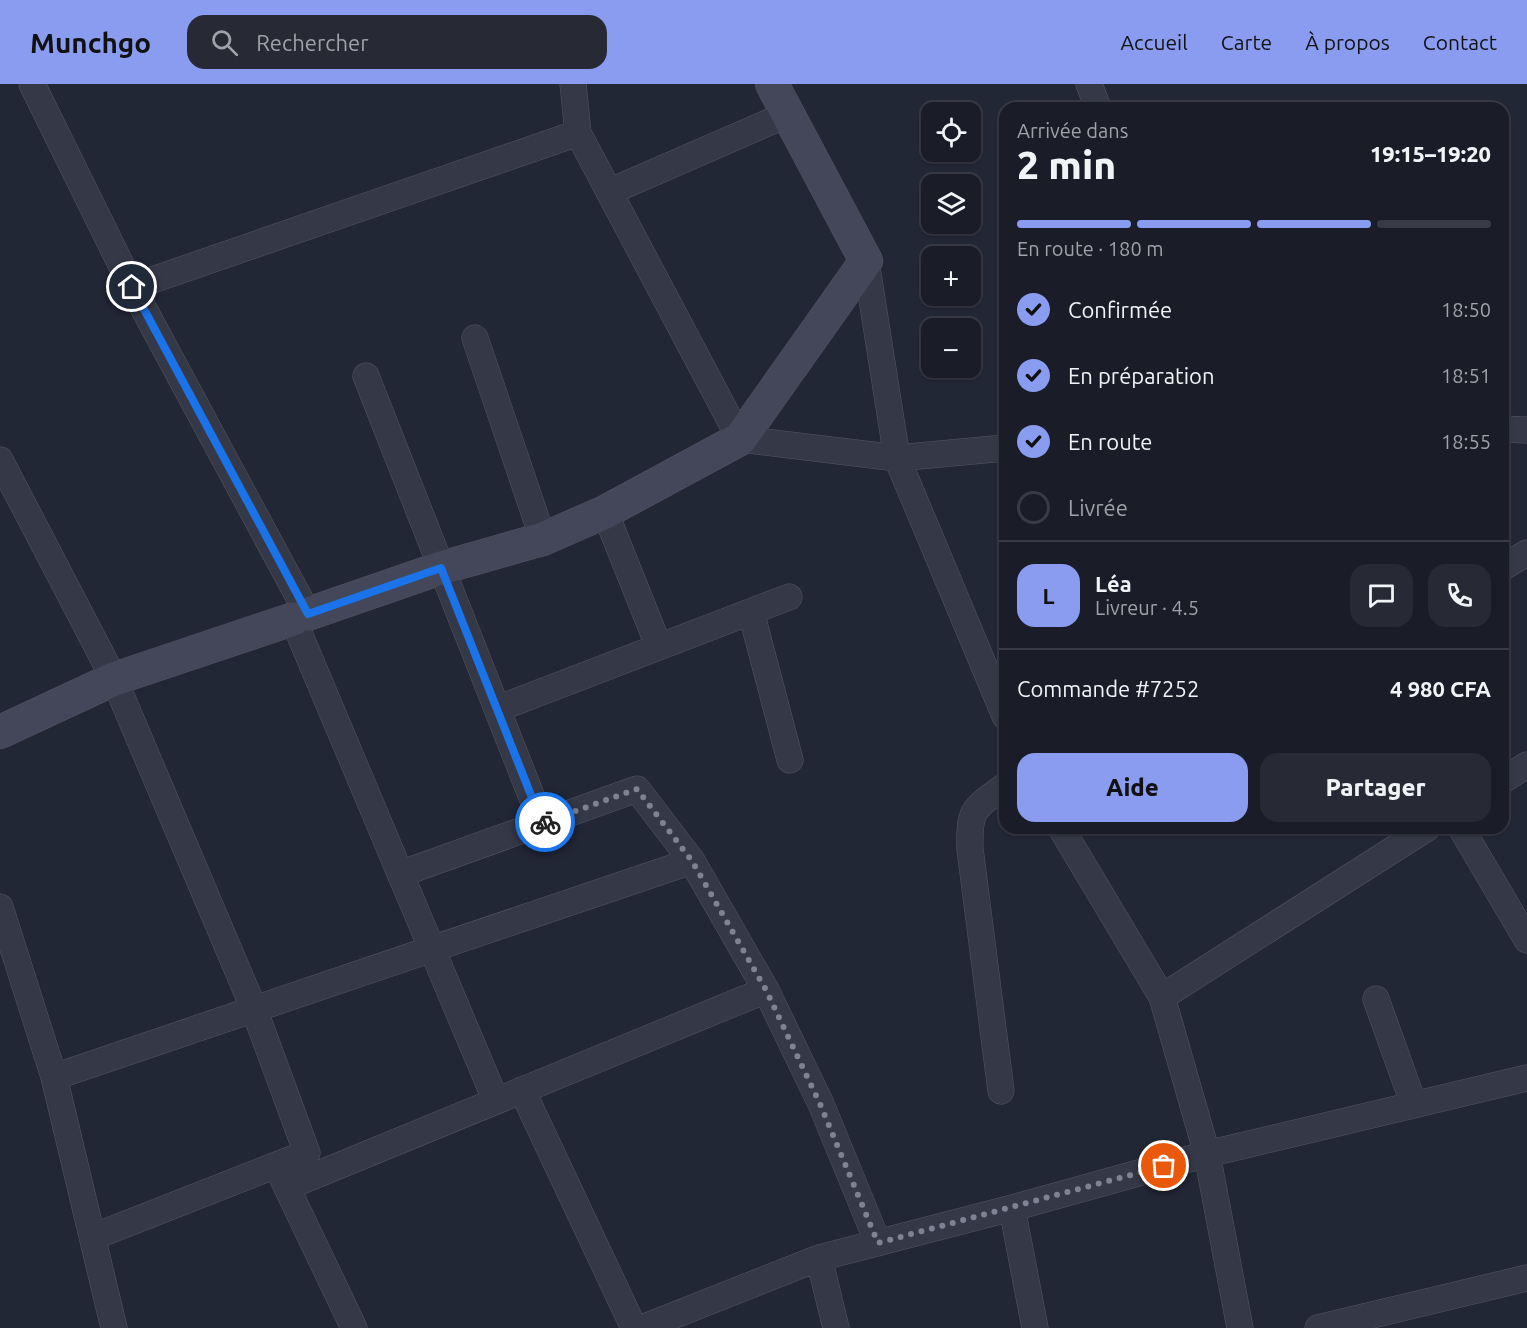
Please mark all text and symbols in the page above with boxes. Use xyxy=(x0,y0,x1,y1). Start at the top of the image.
search box xyxy=(187,15,607,69)
icon: search xyxy=(208,26,241,59)
text: Munchgo xyxy=(30,27,151,58)
text: Rechercher xyxy=(256,30,369,55)
text: Accueil xyxy=(1120,30,1188,54)
text: Carte xyxy=(1221,30,1272,54)
text: À propos xyxy=(1305,30,1390,54)
text: Contact xyxy=(1423,30,1497,54)
map controls xyxy=(921,102,981,378)
button: locate xyxy=(921,102,981,162)
text: Arrivée dans xyxy=(1017,119,1128,142)
text: 19:15–19:20 xyxy=(1370,141,1491,166)
text: 2 min xyxy=(1017,143,1116,186)
button: layers xyxy=(921,174,981,234)
text: En route · 180 m xyxy=(1017,237,1164,260)
button: + xyxy=(921,246,981,306)
pin xyxy=(106,261,157,312)
icon: home xyxy=(115,270,148,303)
icon: check xyxy=(1017,293,1050,326)
text: Confirmée xyxy=(1068,297,1172,322)
text: 18:50 xyxy=(1441,298,1491,321)
button: − xyxy=(921,318,981,378)
icon: check xyxy=(1017,359,1050,392)
text: En préparation xyxy=(1068,363,1215,388)
text: 18:51 xyxy=(1441,364,1491,387)
icon: check xyxy=(1017,425,1050,458)
text: En route xyxy=(1068,429,1152,454)
text: 18:55 xyxy=(1441,430,1491,453)
text: Livrée xyxy=(1068,495,1128,520)
button: chat xyxy=(1350,564,1413,627)
button: phone xyxy=(1428,564,1491,627)
text: Léa xyxy=(1095,571,1132,596)
text: L xyxy=(1042,583,1055,608)
text: Livreur · 4.5 xyxy=(1095,596,1199,619)
text: Commande #7252 xyxy=(1017,676,1199,701)
text: 4 980 CFA xyxy=(1390,676,1491,701)
button: Aide xyxy=(1017,753,1248,822)
button: Partager xyxy=(1260,753,1491,822)
courier xyxy=(515,792,575,852)
icon: bike xyxy=(529,806,562,839)
pin xyxy=(1138,1140,1189,1191)
icon: bag xyxy=(1147,1149,1180,1182)

